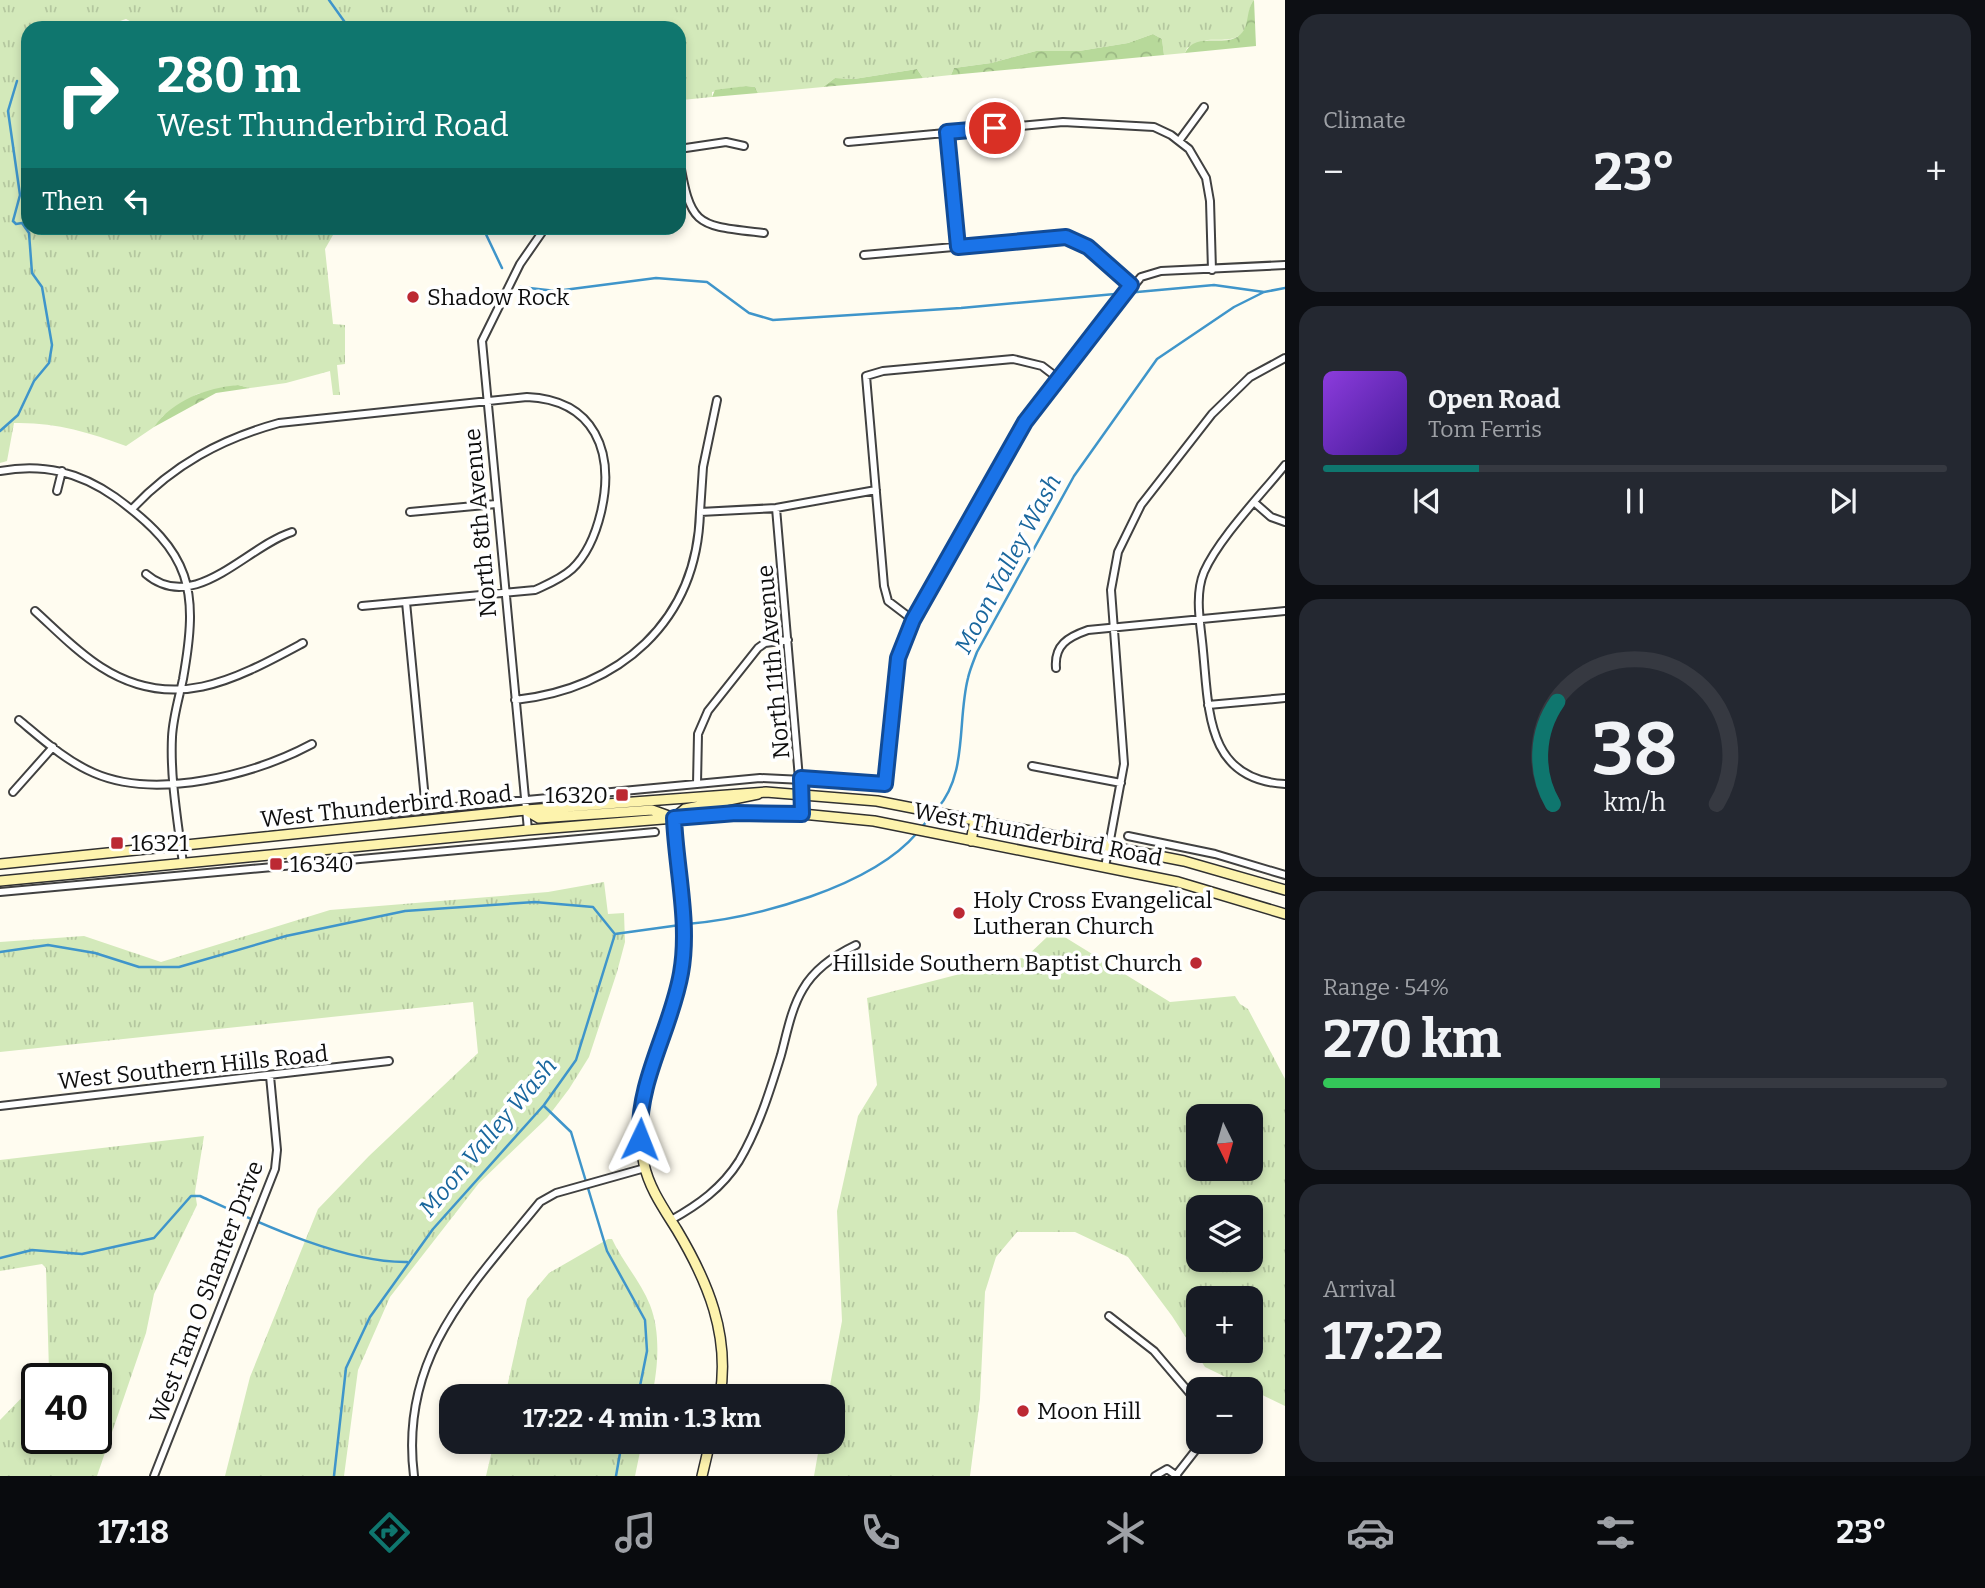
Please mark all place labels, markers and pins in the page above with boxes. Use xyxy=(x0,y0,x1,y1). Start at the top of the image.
pin xyxy=(965,98,1025,158)
place label: Shadow Rock xyxy=(427,283,569,311)
marker: Shadow Rock xyxy=(405,289,421,305)
place label: 16320 xyxy=(545,781,608,809)
marker: 16320 xyxy=(614,787,630,803)
place label: 16321 xyxy=(131,829,189,857)
marker: 16321 xyxy=(109,835,125,851)
place label: 16340 xyxy=(290,850,354,878)
marker: 16340 xyxy=(268,856,284,872)
place label: Holy Cross Evangelical Lutheran Church xyxy=(973,886,1213,940)
marker: Holy Cross Evangelical Lutheran Church xyxy=(951,905,967,921)
place label: Hillside Southern Baptist Church xyxy=(832,949,1182,977)
marker: Hillside Southern Baptist Church xyxy=(1188,955,1204,971)
place label: Moon Hill xyxy=(1037,1397,1142,1425)
marker: Moon Hill xyxy=(1015,1403,1031,1419)

